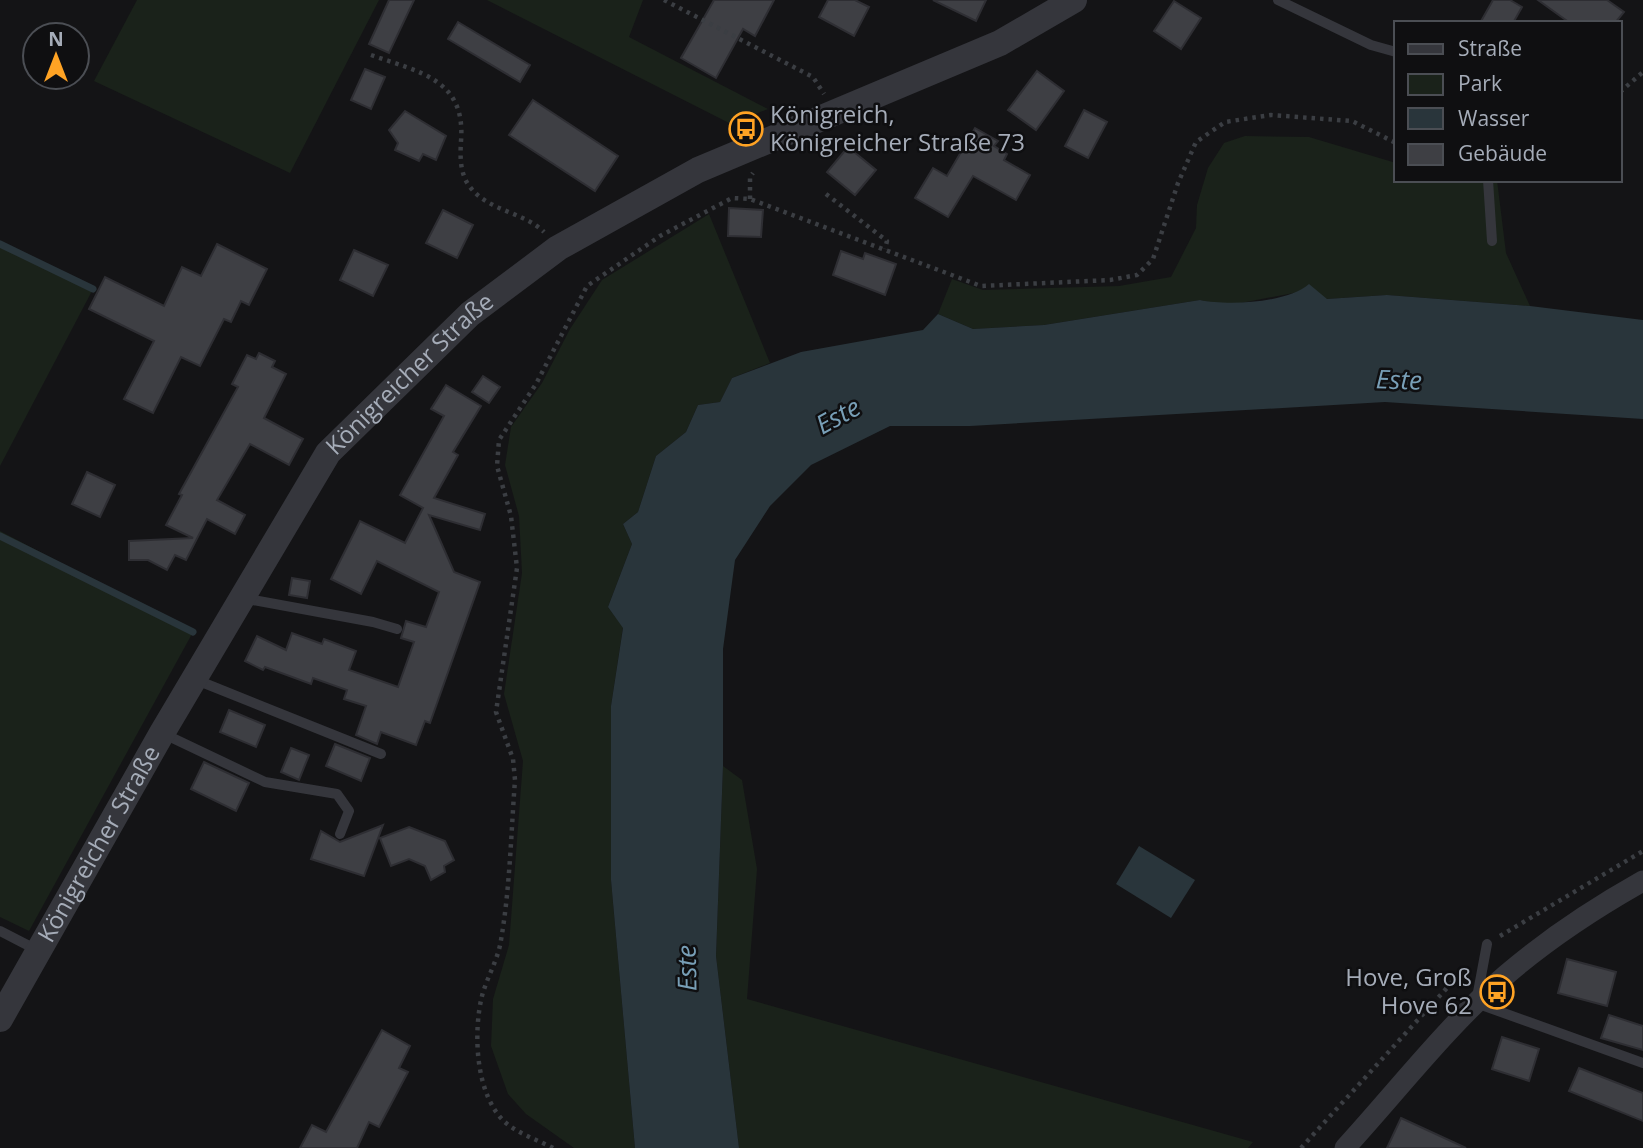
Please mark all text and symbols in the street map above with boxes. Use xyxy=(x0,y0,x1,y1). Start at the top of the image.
north arrow xyxy=(21,21,91,91)
legend xyxy=(1394,21,1622,182)
text: N xyxy=(48,26,64,52)
text: Straße xyxy=(1458,34,1522,62)
text: Park xyxy=(1458,69,1502,97)
place label: Königreich, Königreicher Straße 73 xyxy=(770,97,1025,158)
text: Wasser xyxy=(1458,104,1530,132)
bus stop icon: Königreich, Königreicher Straße 73 xyxy=(727,110,765,148)
text: Gebäude xyxy=(1458,139,1547,167)
street label: Königreicher Straße xyxy=(318,284,500,462)
water label: Este xyxy=(1375,360,1423,398)
water label: Este xyxy=(809,388,866,442)
street label: Königreicher Straße xyxy=(29,739,167,948)
water label: Este xyxy=(668,945,704,991)
place label: Hove, Groß Hove 62 xyxy=(1345,960,1472,1021)
bus stop icon: Hove, Groß Hove 62 xyxy=(1478,973,1516,1011)

